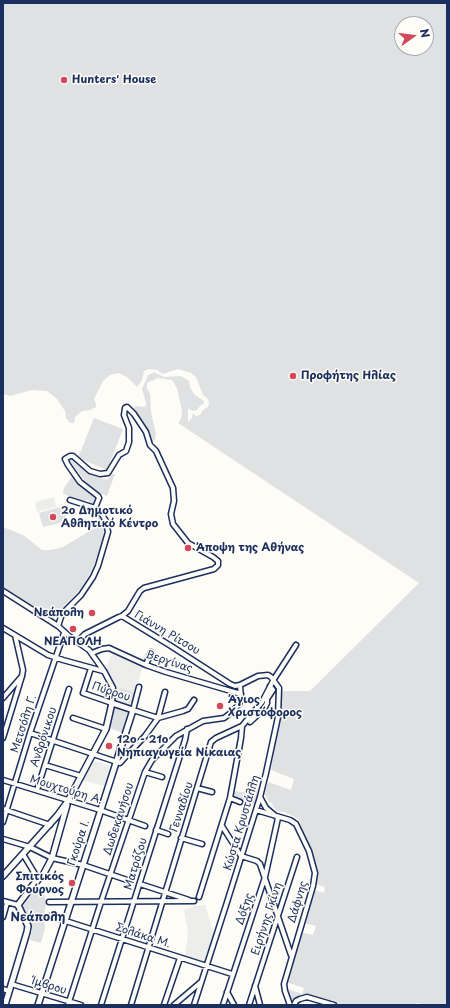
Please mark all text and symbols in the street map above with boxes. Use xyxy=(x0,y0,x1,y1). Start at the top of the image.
north arrow xyxy=(394,16,434,56)
text: N xyxy=(416,27,434,40)
place label: Hunters' House xyxy=(72,73,156,87)
marker: Hunters' House xyxy=(59,75,69,85)
place label: Προφήτης Ηλίας xyxy=(301,369,396,383)
marker: Προφήτης Ηλίας xyxy=(288,371,298,381)
place label: 2o Δημοτικό Αθλητικό Κέντρο xyxy=(61,504,158,530)
marker: 2o Δημοτικό Αθλητικό Κέντρο xyxy=(48,512,58,522)
place label: Άποψη της Αθήνας xyxy=(196,541,304,555)
marker: Άποψη της Αθήνας xyxy=(183,543,193,553)
place label: Νεάπολη xyxy=(34,606,84,620)
marker: Νεάπολη xyxy=(87,608,97,618)
street label: Γιάννη Ρίτσου xyxy=(132,608,202,658)
marker: ΝΕΑΠΟΛΗ xyxy=(68,624,78,634)
place label: ΝΕΑΠΟΛΗ xyxy=(44,635,102,649)
street label: Βεργίνας xyxy=(144,648,194,676)
street label: Πύρρου xyxy=(90,680,132,704)
street label: Μετσόλη Γ. xyxy=(8,693,40,755)
place label: Άγιος Χριστόφορος xyxy=(228,693,302,719)
marker: Άγιος Χριστόφορος xyxy=(215,701,225,711)
street label: Ανδρόνικου xyxy=(28,705,60,769)
place label: 12ο - 21ο Νηπιαγωγεία Νίκαιας xyxy=(117,733,241,759)
marker: 12ο - 21ο Νηπιαγωγεία Νίκαιας xyxy=(104,741,114,751)
street label: Μουχτούρη Α. xyxy=(28,773,104,807)
street label: Κώστα Κρυστάλλη xyxy=(221,774,263,872)
street label: Γενναδίου xyxy=(168,780,196,834)
street label: Δωδεκανήσου xyxy=(101,781,137,857)
street label: Γκούρα Ι. xyxy=(65,818,93,868)
street label: Ματρόζου xyxy=(122,836,150,892)
place label: Σπιτικός Φούρνος xyxy=(15,870,64,896)
marker: Σπιτικός Φούρνος xyxy=(67,878,77,888)
street label: Δάφνης xyxy=(285,879,311,925)
street label: Ειρήνης Γκίνη xyxy=(249,881,285,957)
street label: Δόξης xyxy=(233,891,257,927)
district label: Νεάπολη xyxy=(11,911,65,925)
street label: Σολάκα Μ. xyxy=(114,921,172,951)
street label: Ίμβρου xyxy=(30,974,68,998)

